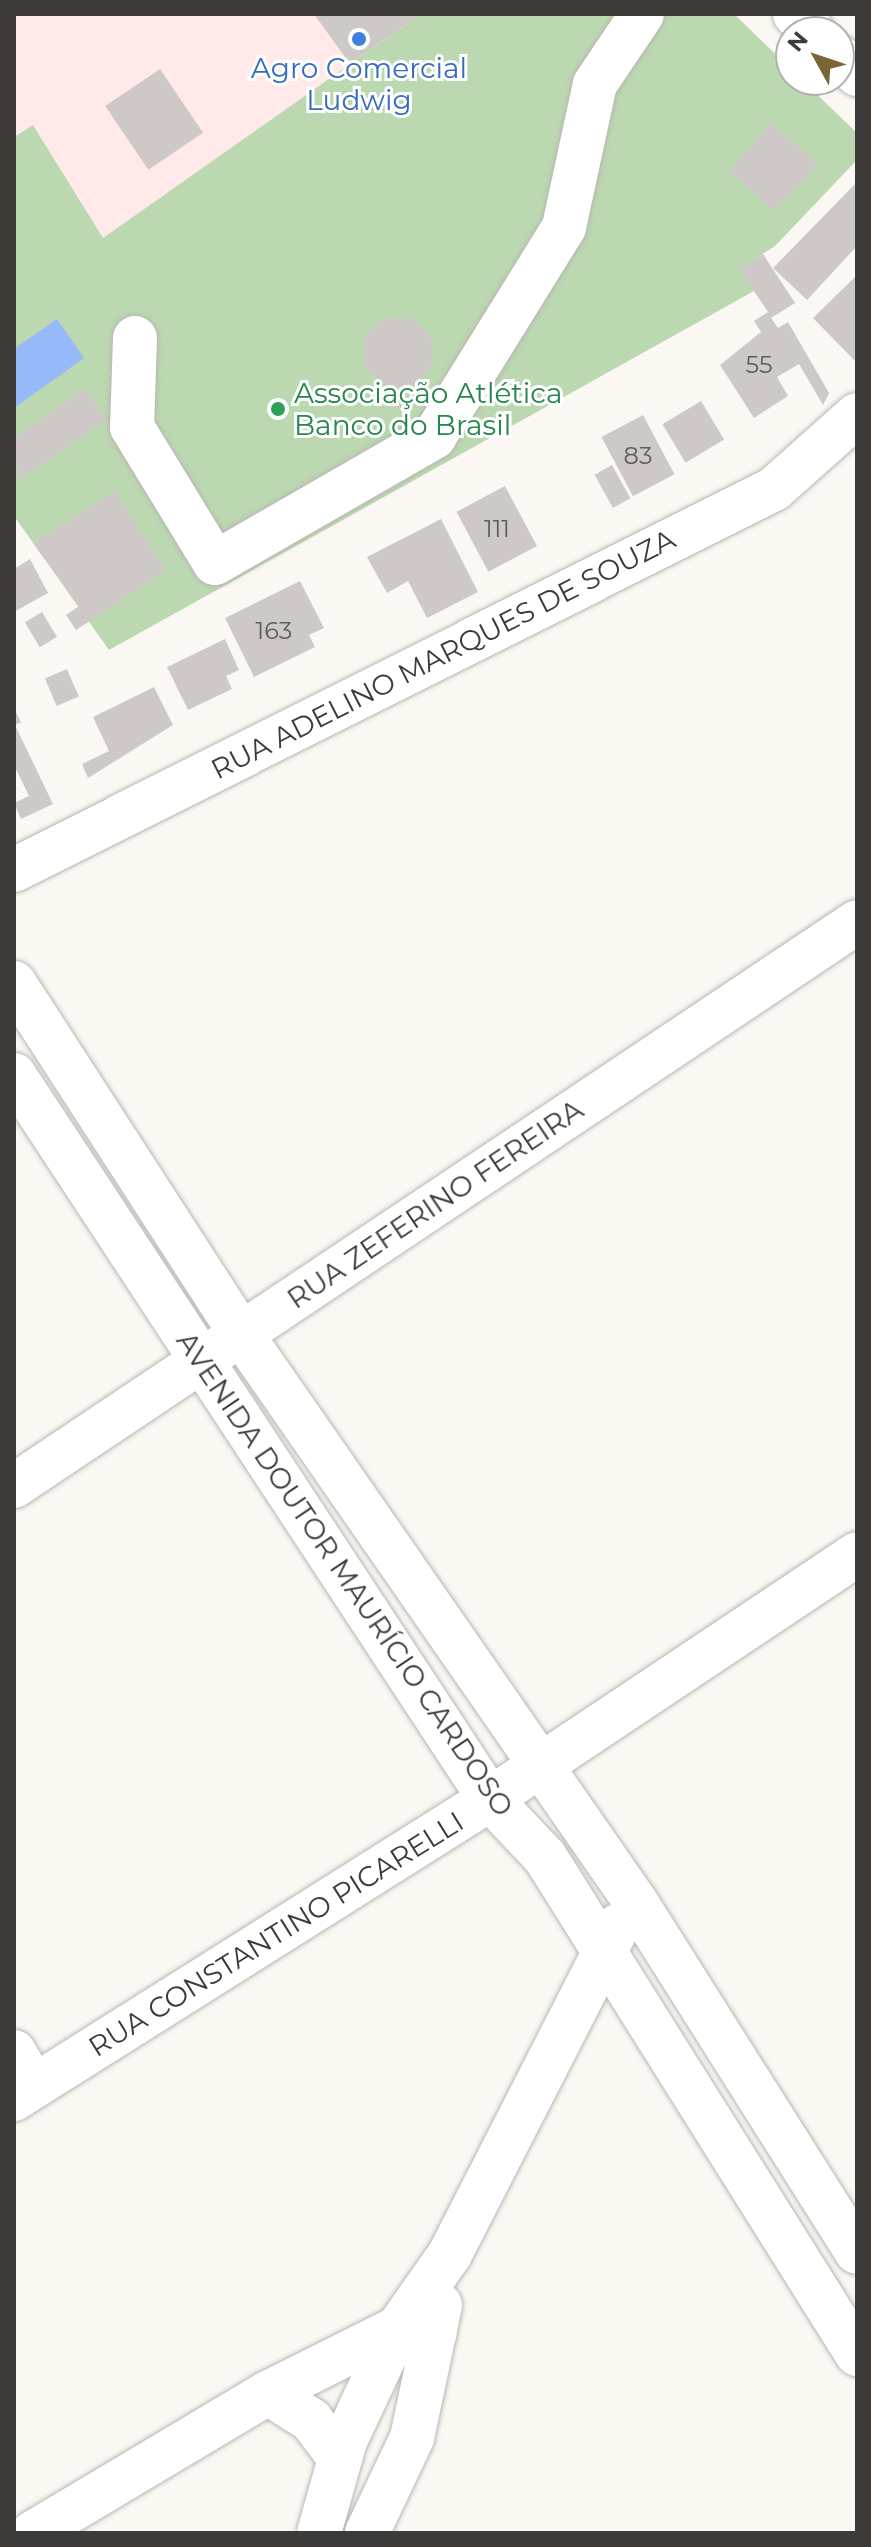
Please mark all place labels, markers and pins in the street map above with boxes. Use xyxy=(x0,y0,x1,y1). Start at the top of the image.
marker: Agro Comercial Ludwig xyxy=(350,30,368,48)
place label: Agro Comercial Ludwig xyxy=(251,51,467,117)
place label: Associação Atlética Banco do Brasil xyxy=(294,376,563,442)
marker: Associação Atlética Banco do Brasil xyxy=(269,400,287,418)

